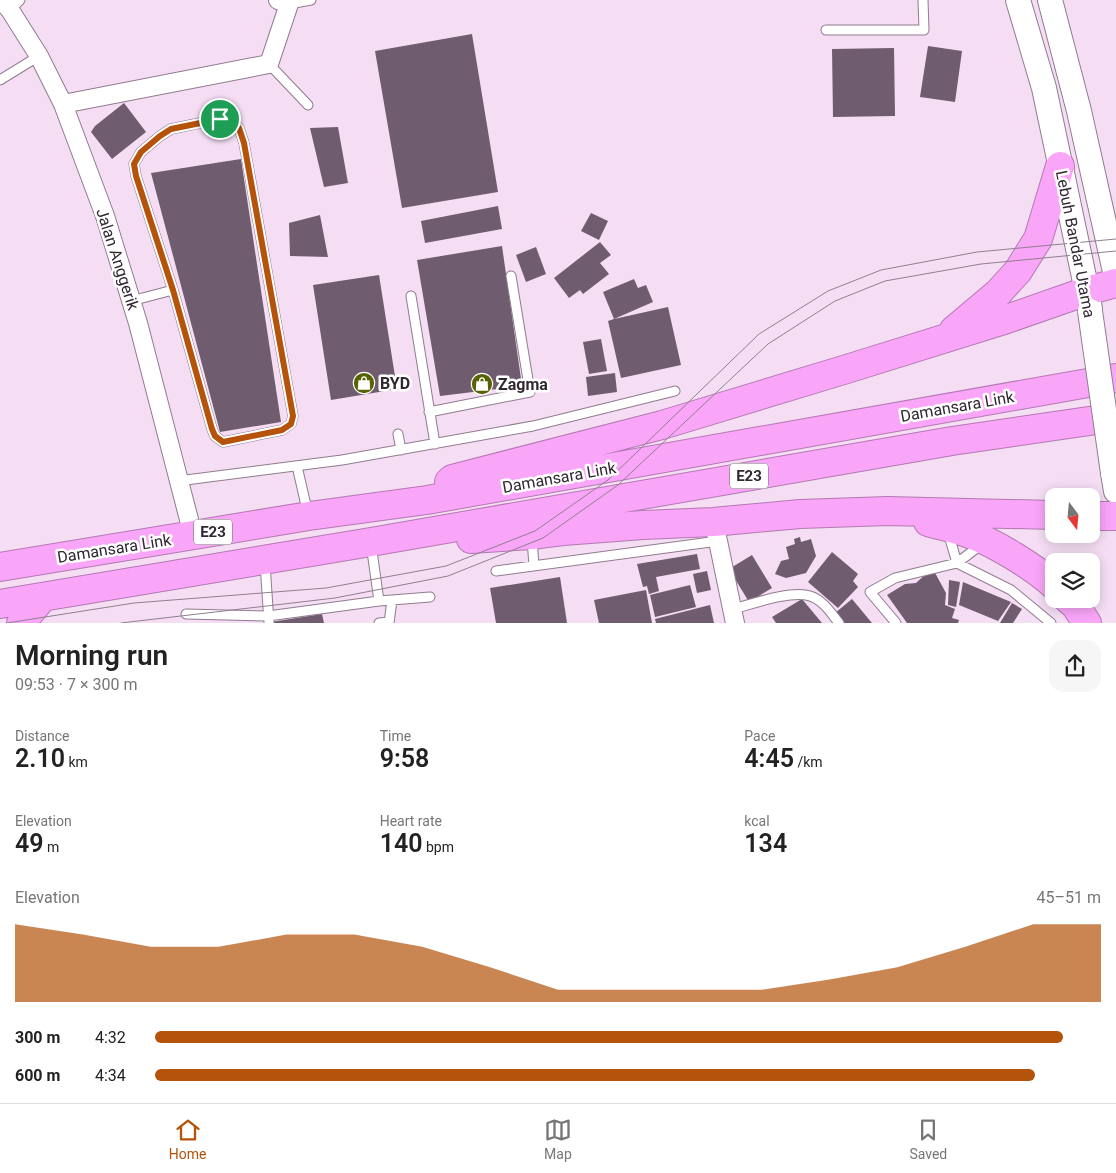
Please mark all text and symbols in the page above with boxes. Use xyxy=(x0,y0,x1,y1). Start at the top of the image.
pin xyxy=(199,98,241,140)
icon: arrive xyxy=(206,105,234,133)
street label: Lebuh Bandar Utama xyxy=(1052,169,1099,319)
street label: Jalan Anggerik xyxy=(92,206,143,313)
shop icon: BYD xyxy=(352,371,376,395)
shop icon: Zagma xyxy=(470,372,494,396)
place label: BYD xyxy=(380,374,410,393)
place label: Zagma xyxy=(498,375,548,394)
street label: Damansara Link xyxy=(899,387,1016,426)
street label: Damansara Link xyxy=(501,458,618,497)
road number: E23 xyxy=(730,464,768,488)
north arrow xyxy=(1045,488,1100,542)
map controls xyxy=(1045,488,1100,608)
road number: E23 xyxy=(194,520,232,544)
street label: Damansara Link xyxy=(56,530,173,567)
button: layers xyxy=(1045,553,1100,608)
text: Morning run xyxy=(15,639,168,672)
button: share xyxy=(1049,640,1101,692)
text: 09:53 · 7 × 300 m xyxy=(15,675,137,694)
text: Distance xyxy=(15,728,70,744)
text: Time xyxy=(380,728,411,744)
text: Pace xyxy=(744,728,775,744)
text: 2.10 xyxy=(15,744,65,773)
text: 9:58 xyxy=(380,744,429,773)
text: 4:45 xyxy=(744,744,794,773)
text: km xyxy=(65,754,88,770)
text: /km xyxy=(794,754,823,770)
text: Elevation xyxy=(15,813,72,829)
text: Heart rate xyxy=(380,813,442,829)
text: kcal xyxy=(744,813,770,829)
text: 49 xyxy=(15,829,44,858)
text: 140 xyxy=(380,829,423,858)
text: 134 xyxy=(744,829,787,858)
text: m xyxy=(44,839,59,855)
text: bpm xyxy=(423,839,454,855)
text: Elevation xyxy=(15,888,80,907)
text: 45–51 m xyxy=(1037,888,1101,907)
text: 300 m xyxy=(15,1028,60,1047)
text: 4:32 xyxy=(95,1028,126,1047)
text: 600 m xyxy=(15,1066,60,1085)
text: 4:34 xyxy=(95,1066,126,1085)
tab: Home xyxy=(169,1116,206,1162)
tab: Map xyxy=(544,1116,572,1162)
tab: Saved xyxy=(909,1116,947,1162)

